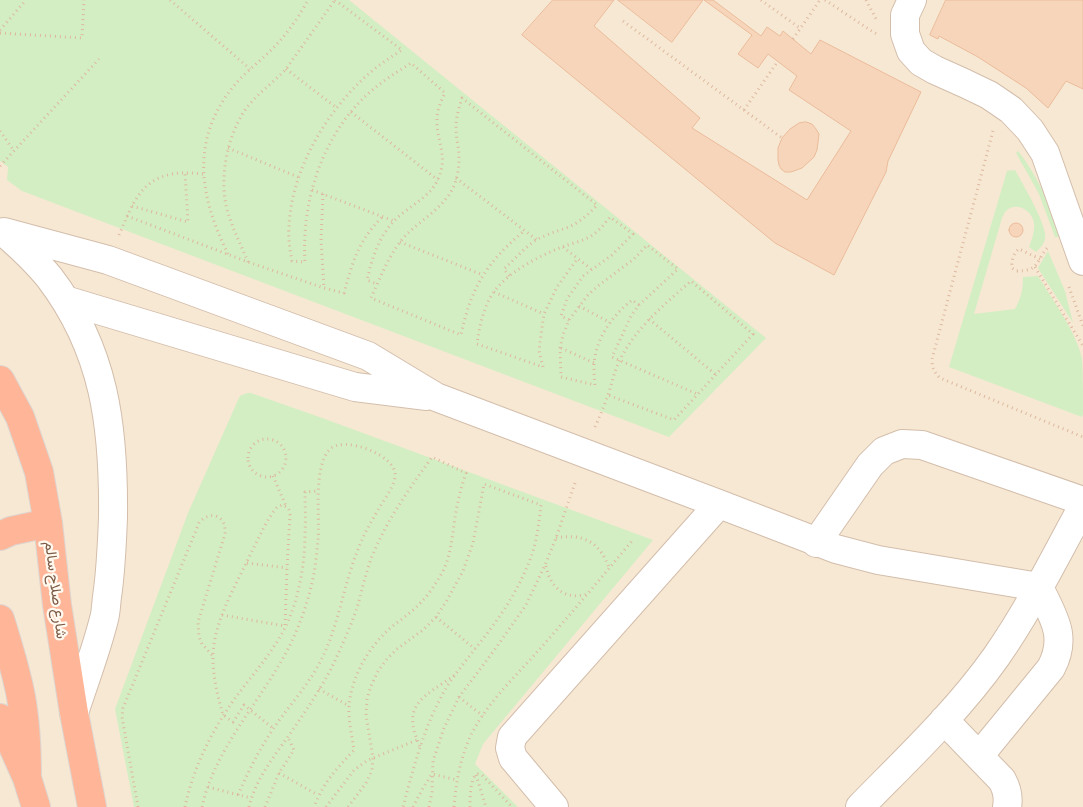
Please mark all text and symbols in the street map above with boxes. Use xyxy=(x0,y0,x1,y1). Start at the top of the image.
street label: شارع صلاح سالم xyxy=(41,540,71,640)

